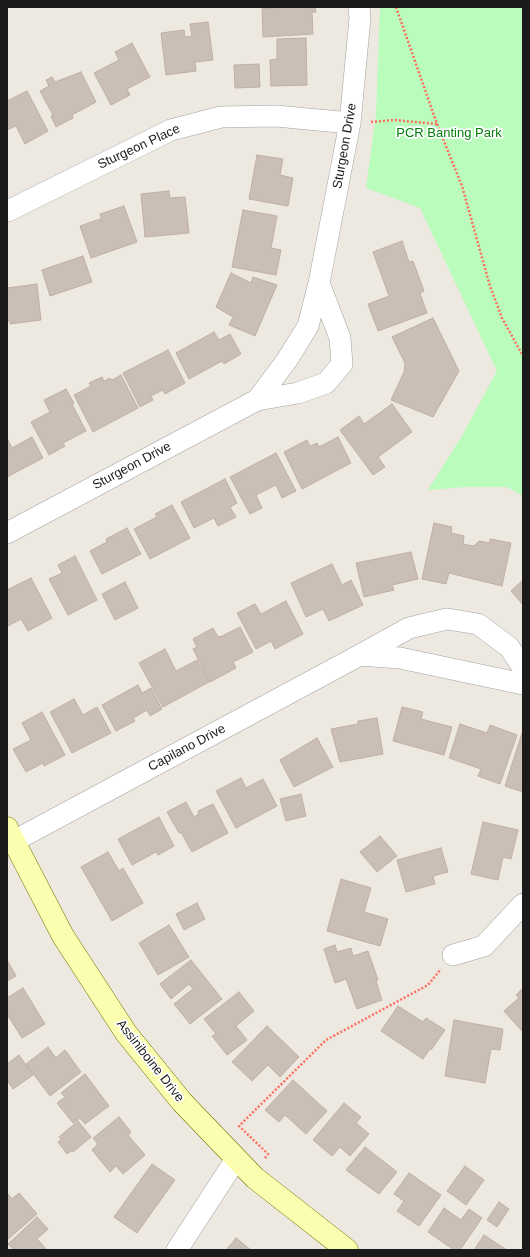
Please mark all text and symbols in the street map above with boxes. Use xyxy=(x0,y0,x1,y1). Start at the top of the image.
street label: Sturgeon Drive xyxy=(330,102,360,190)
street label: Sturgeon Place xyxy=(95,121,183,173)
park label: PCR Banting Park xyxy=(396,125,502,141)
street label: Sturgeon Drive xyxy=(90,439,174,493)
street label: Capilano Drive xyxy=(146,721,228,775)
street label: Assiniboine Drive xyxy=(113,1017,187,1105)

